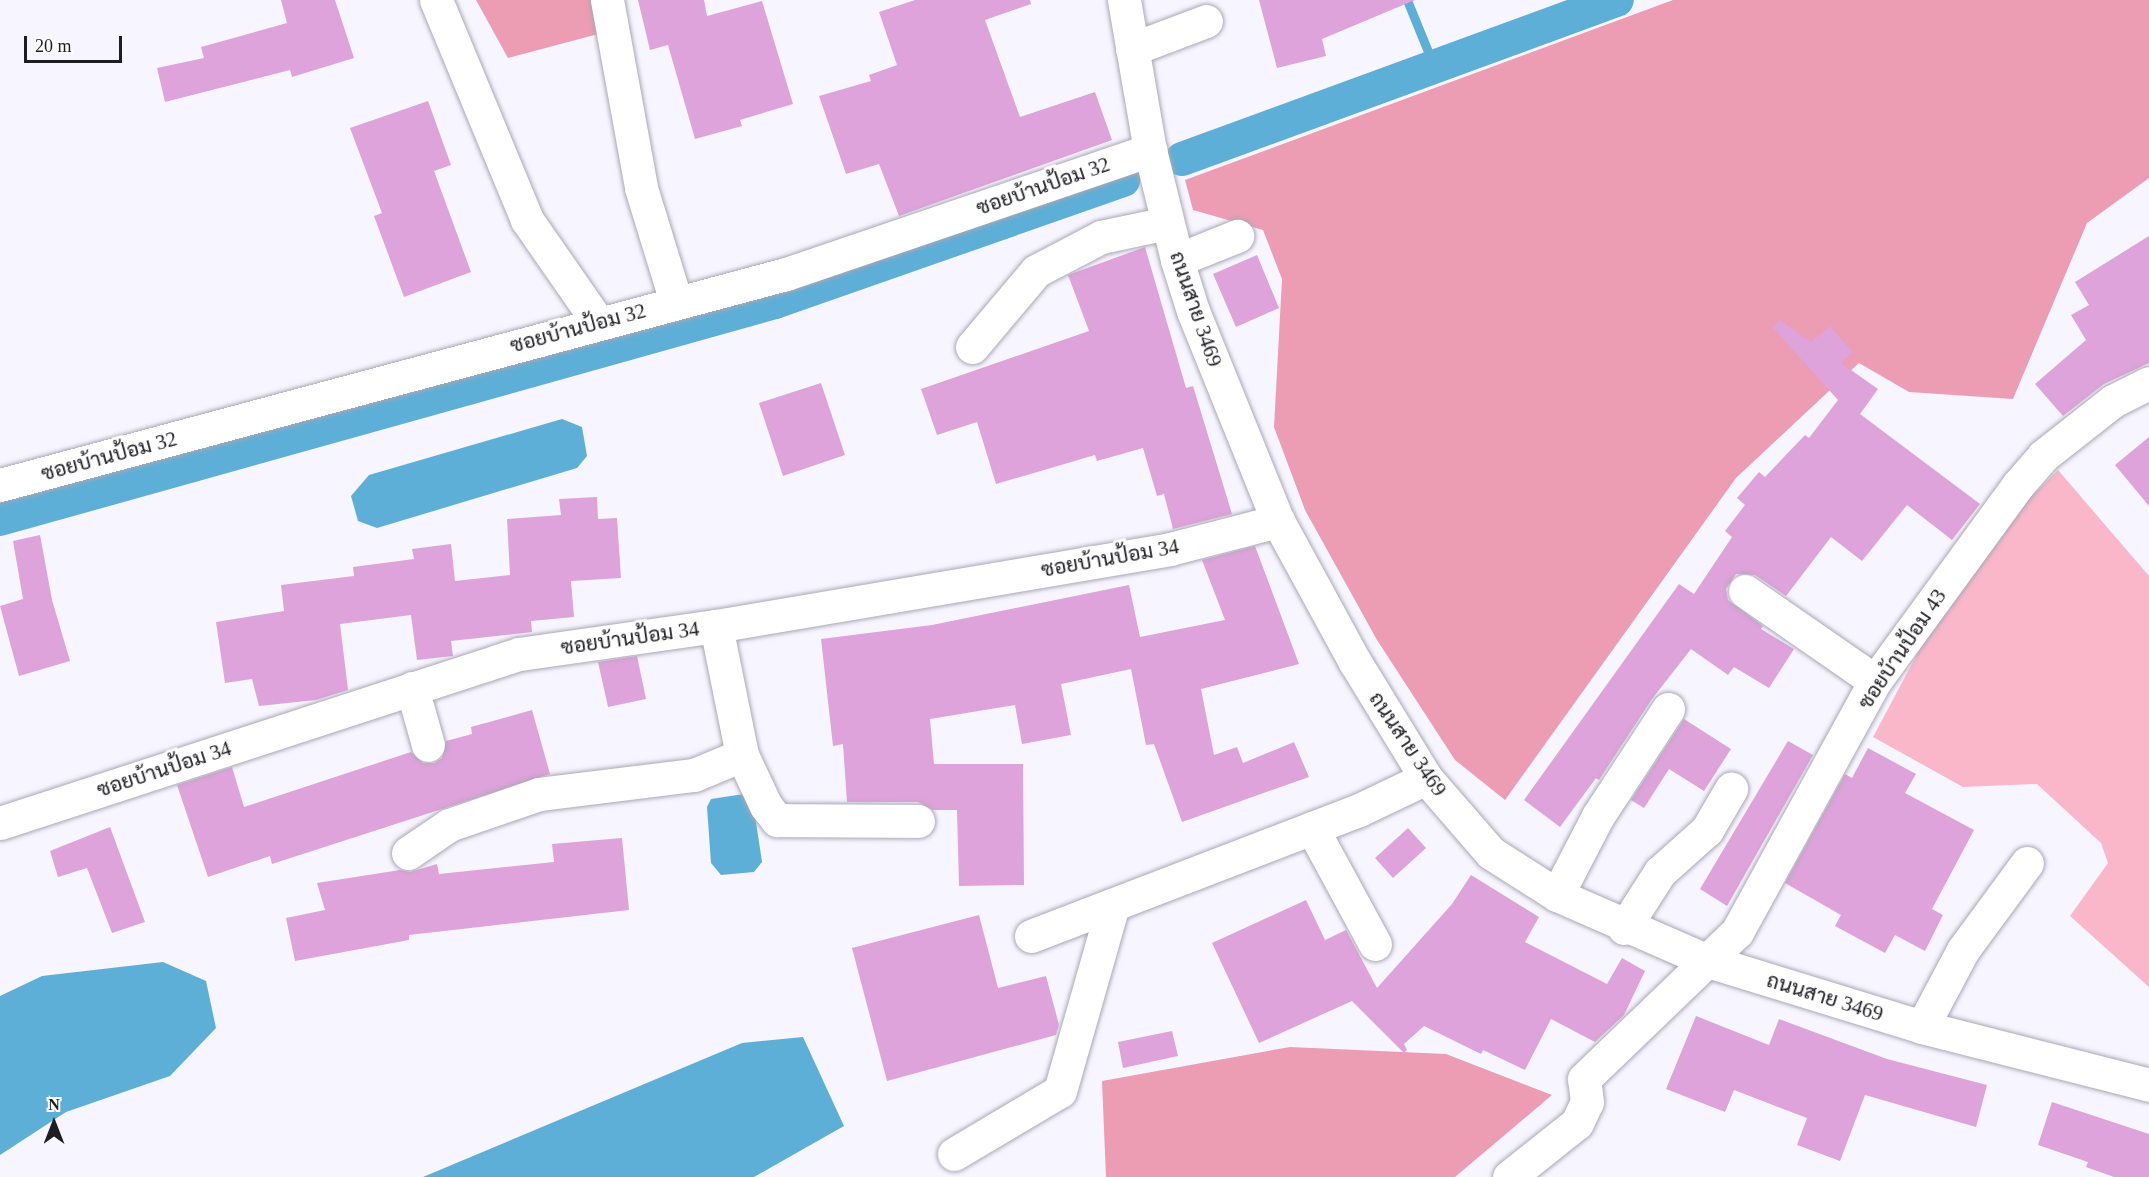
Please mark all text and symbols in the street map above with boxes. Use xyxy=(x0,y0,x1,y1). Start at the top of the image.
scale bar xyxy=(27,24,124,62)
text: 20 m xyxy=(35,36,72,56)
street label: ซอยบ้านป้อม 32 xyxy=(973,151,1113,221)
street label: ถนนสาย 3469 xyxy=(1164,248,1228,370)
street label: ซอยบ้านป้อม 32 xyxy=(507,298,649,358)
street label: ซอยบ้านป้อม 32 xyxy=(38,426,180,486)
street label: ซอยบ้านป้อม 34 xyxy=(1039,533,1181,583)
street label: ซอยบ้านป้อม 43 xyxy=(1853,584,1951,714)
street label: ซอยบ้านป้อม 34 xyxy=(559,616,701,660)
street label: ถนนสาย 3469 xyxy=(1364,687,1452,801)
street label: ซอยบ้านป้อม 34 xyxy=(94,735,234,803)
street label: ถนนสาย 3469 xyxy=(1764,967,1886,1027)
north arrow xyxy=(24,1093,84,1153)
text: N xyxy=(48,1096,60,1113)

